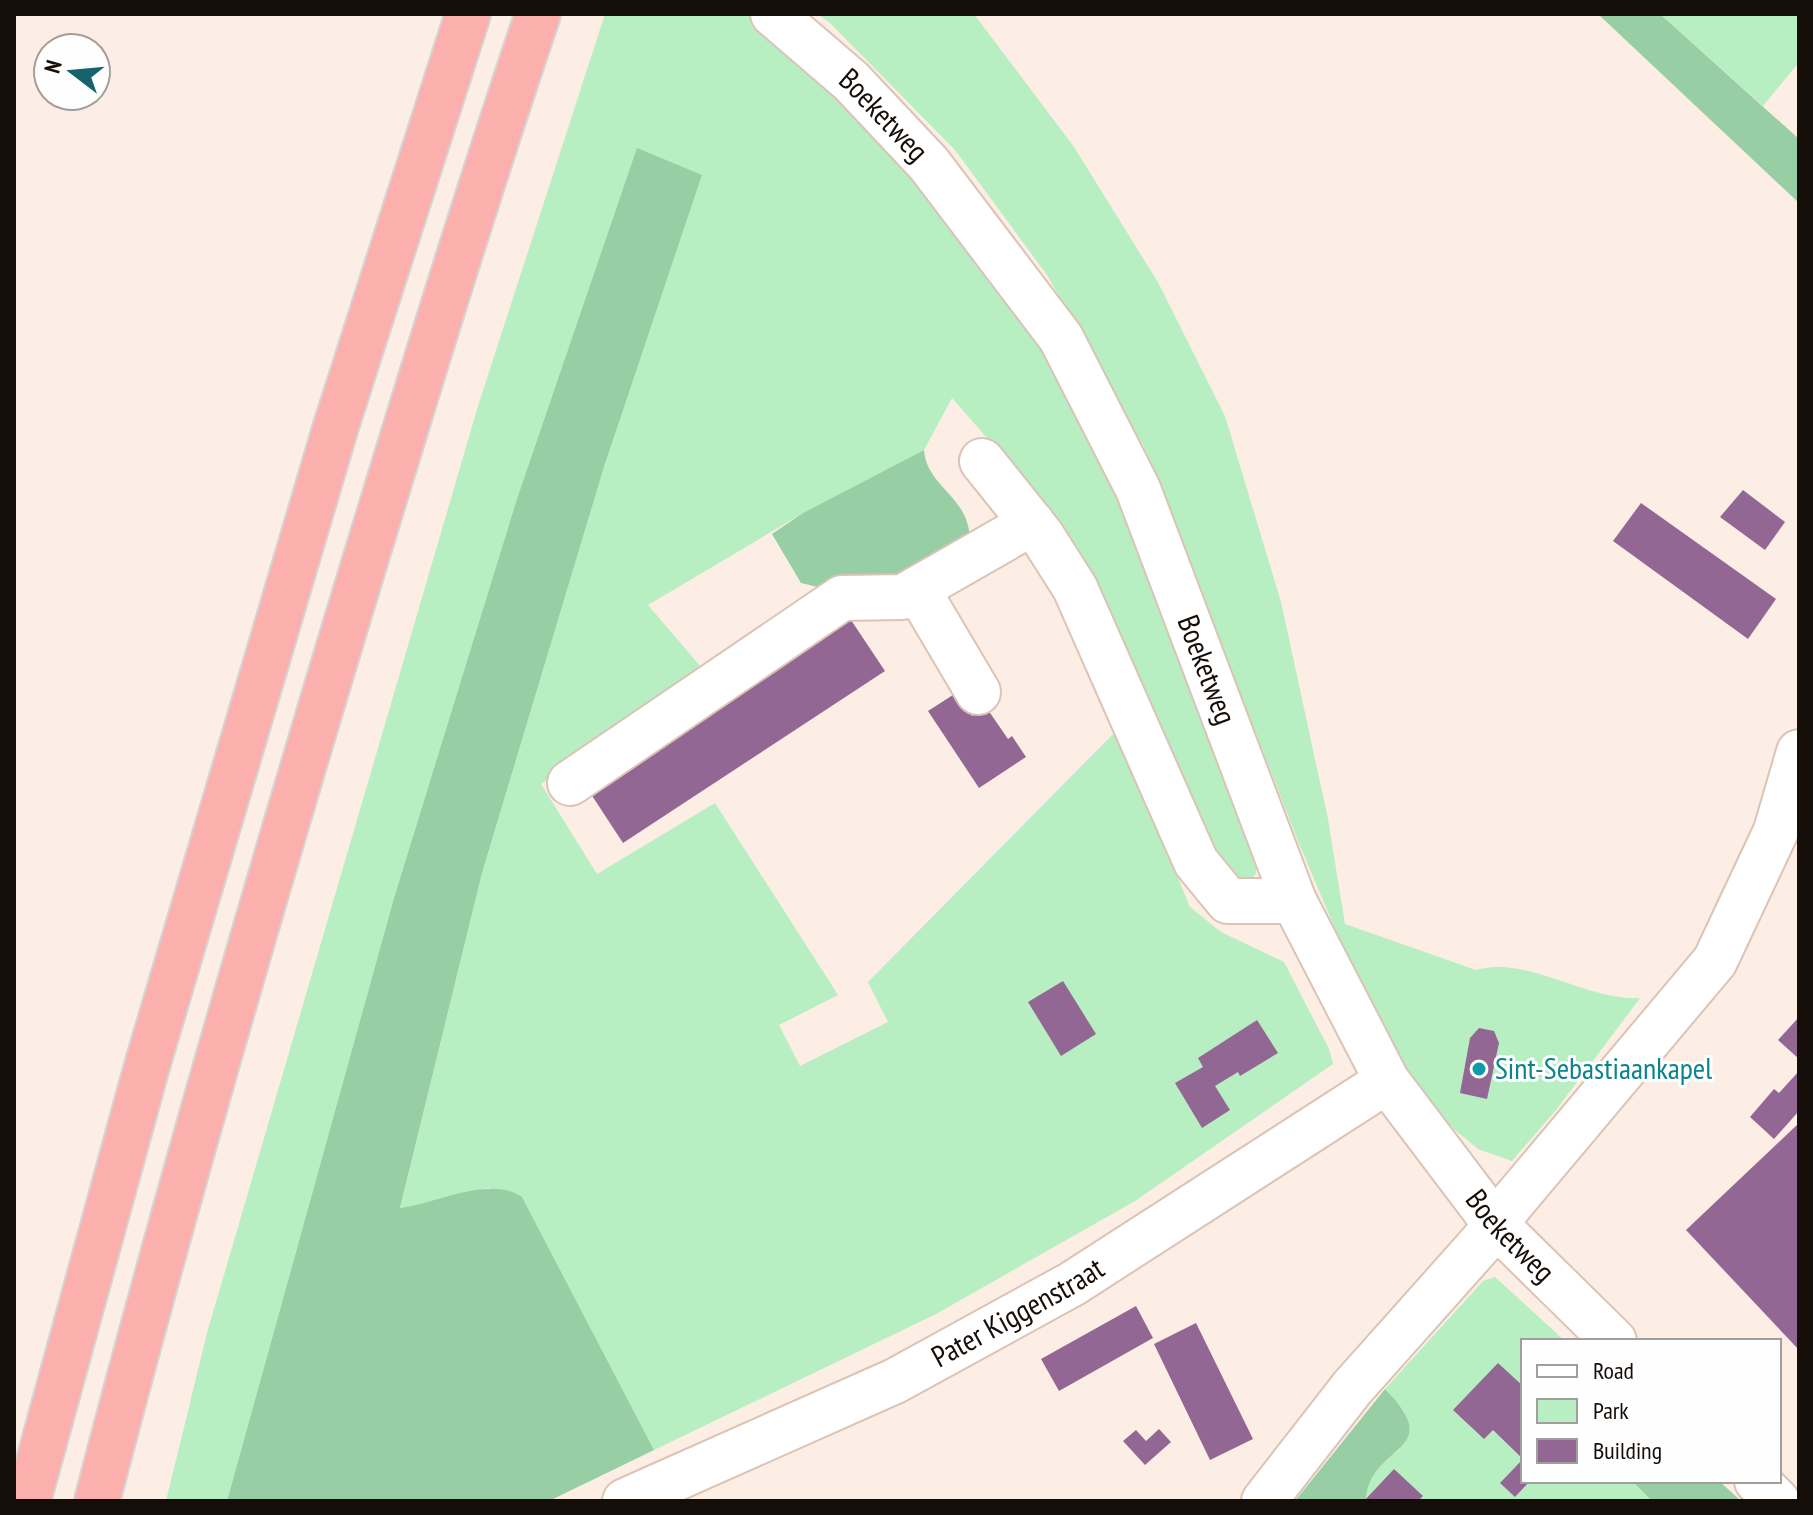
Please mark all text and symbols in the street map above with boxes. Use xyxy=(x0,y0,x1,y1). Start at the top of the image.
north arrow xyxy=(32,32,112,112)
text: N xyxy=(38,57,68,76)
street label: Boeketweg xyxy=(832,59,938,169)
street label: Boeketweg xyxy=(1169,609,1246,730)
place label: Sint-Sebastiaankapel xyxy=(1495,1048,1712,1087)
marker: Sint-Sebastiaankapel xyxy=(1470,1060,1488,1078)
street label: Boeketweg xyxy=(1458,1181,1564,1290)
street label: Pater Kiggenstraat xyxy=(924,1247,1111,1375)
legend xyxy=(1521,1339,1781,1483)
text: Road xyxy=(1593,1355,1634,1386)
text: Park xyxy=(1593,1395,1629,1426)
text: Building xyxy=(1593,1435,1662,1466)

